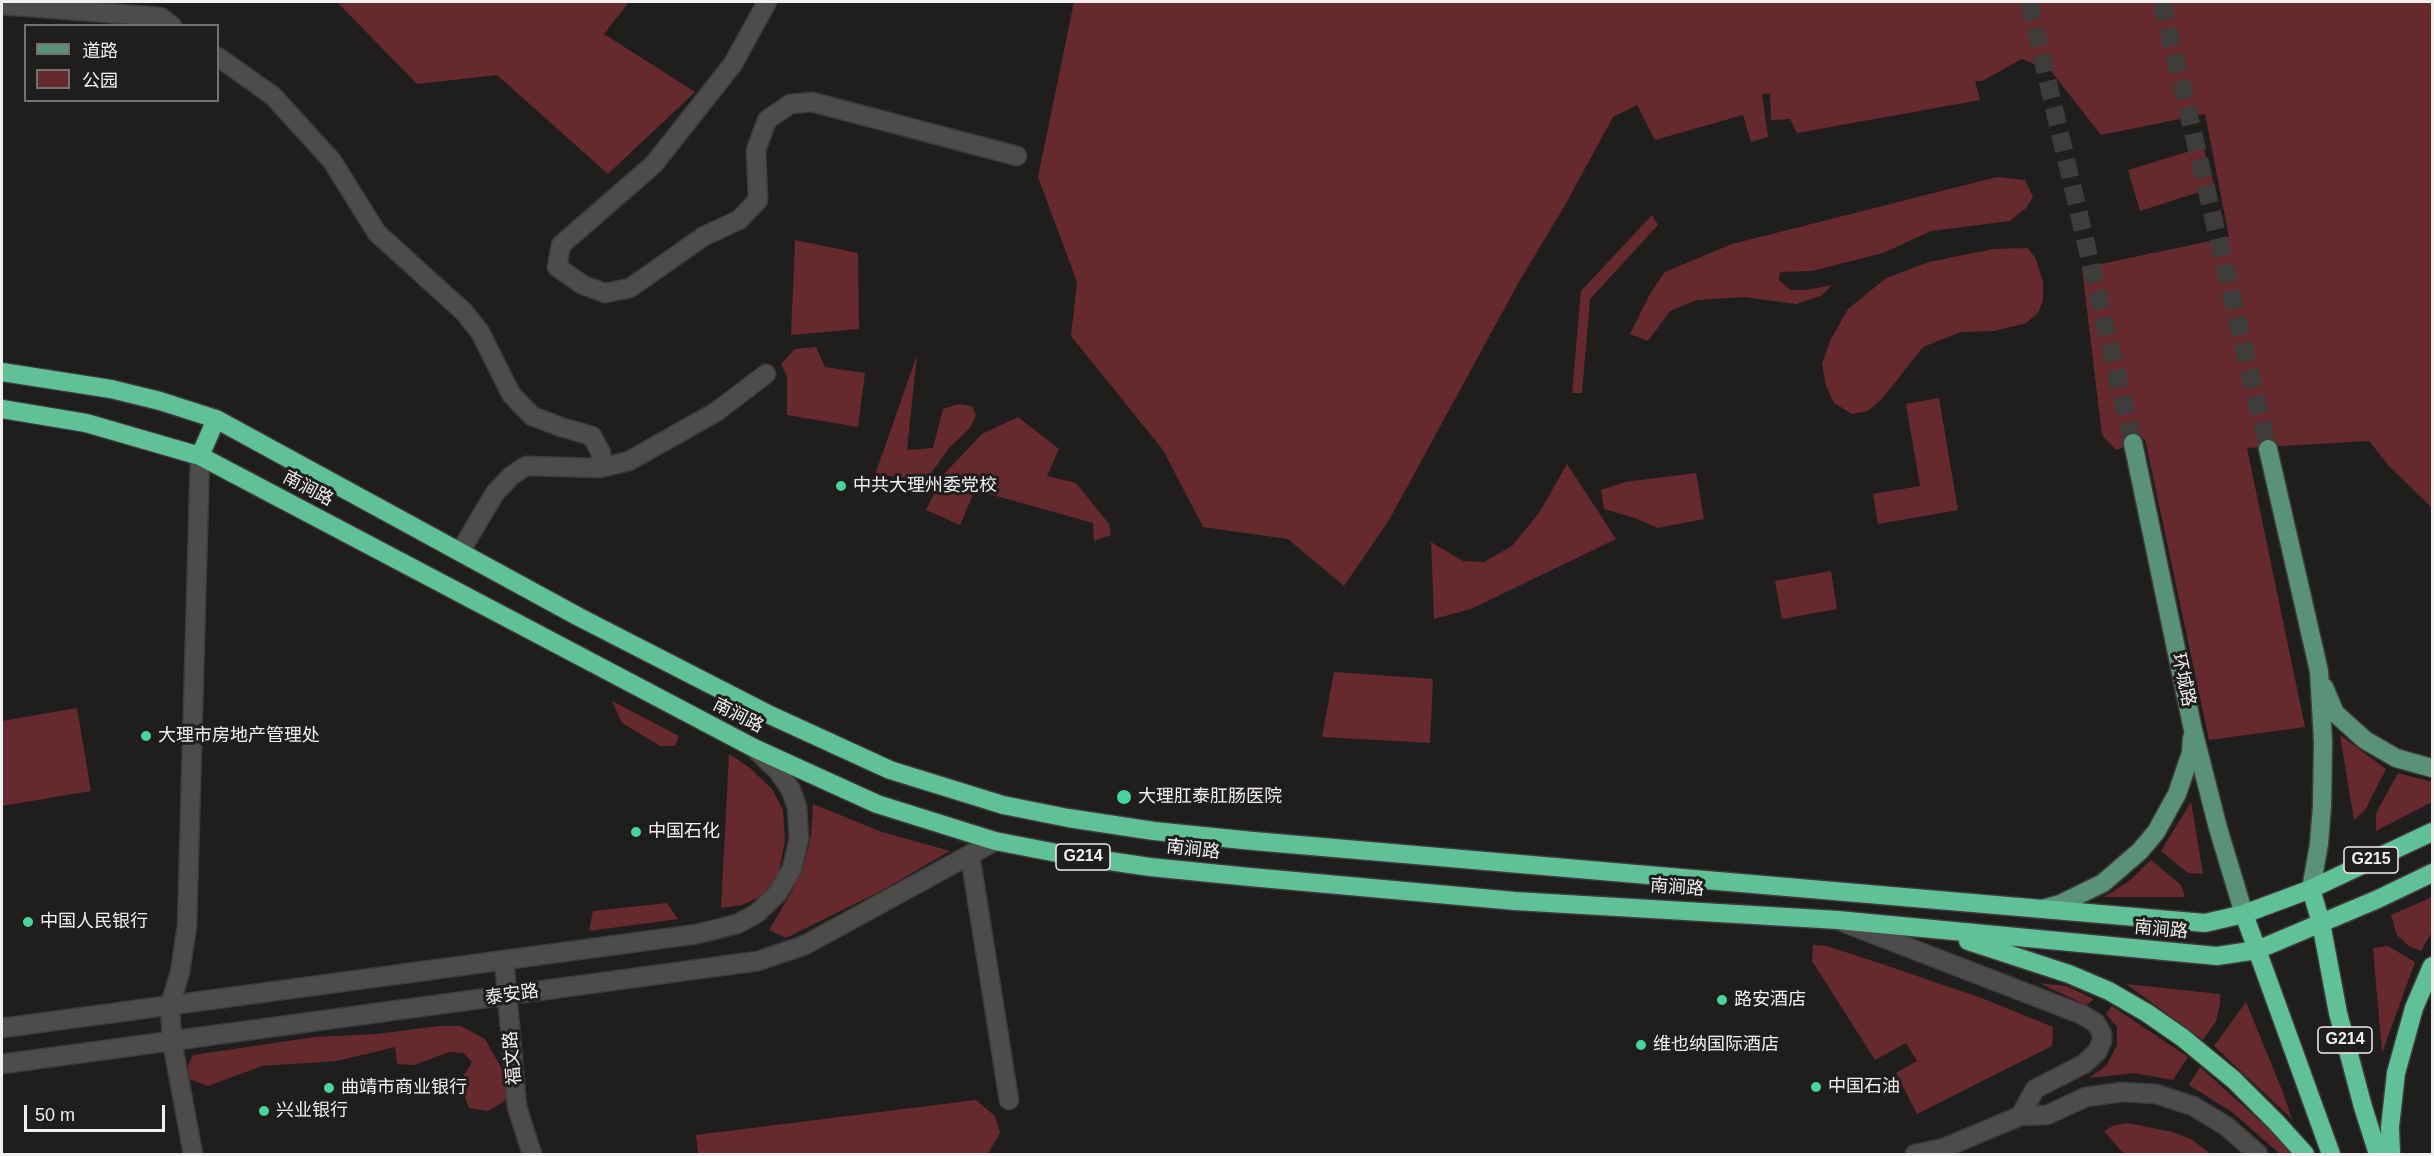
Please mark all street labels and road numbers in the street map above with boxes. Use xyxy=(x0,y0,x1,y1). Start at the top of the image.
street label: 南涧路 xyxy=(279,467,337,511)
street label: 环城路 xyxy=(2167,651,2199,709)
street label: 南涧路 xyxy=(709,694,767,738)
street label: 南涧路 xyxy=(1165,836,1221,864)
road number: G214 xyxy=(1056,844,1110,870)
road number: G215 xyxy=(2344,847,2398,873)
street label: 南涧路 xyxy=(1649,875,1705,901)
street label: 南涧路 xyxy=(2133,917,2189,943)
street label: 泰安路 xyxy=(484,981,540,1009)
road number: G214 xyxy=(2318,1027,2372,1053)
street label: 福文路 xyxy=(500,1030,526,1086)

